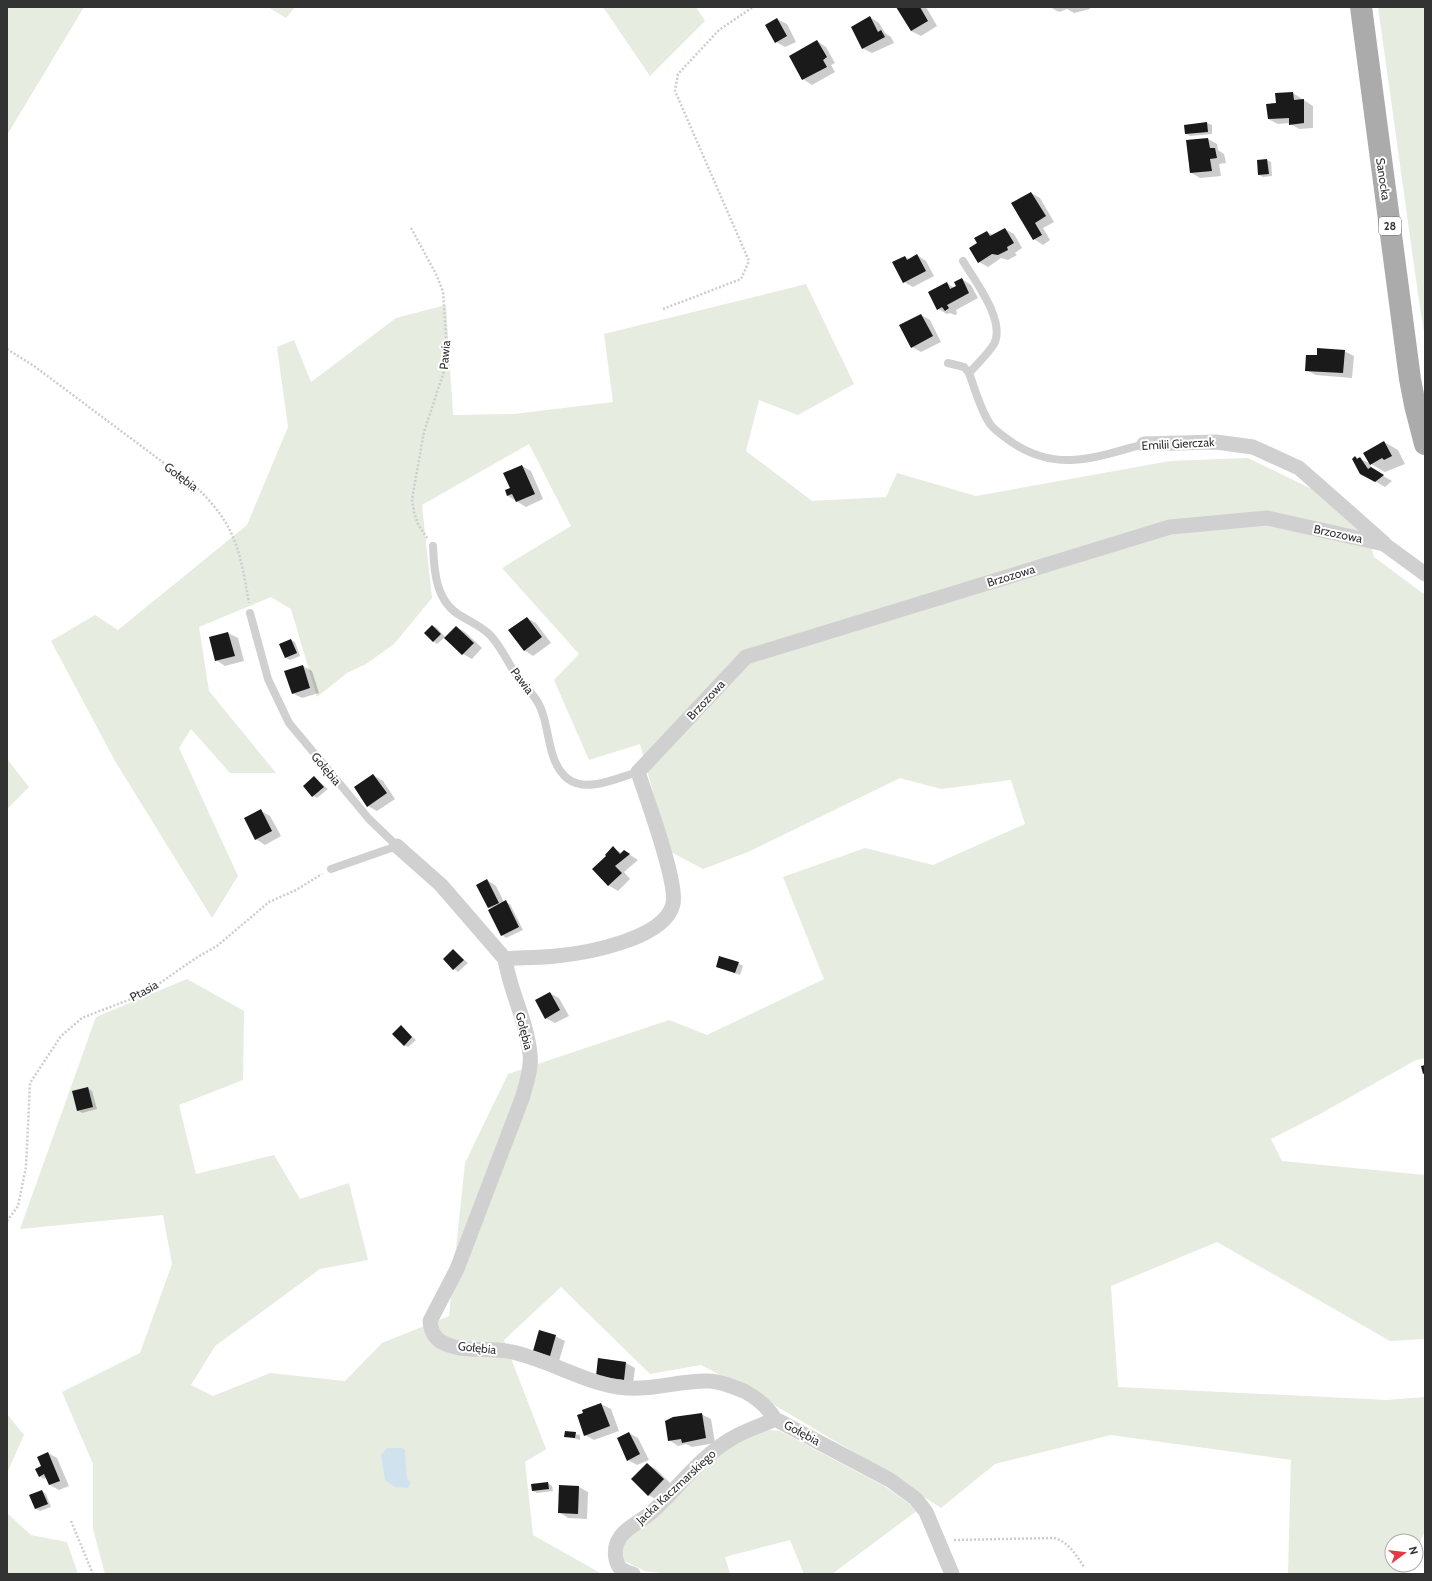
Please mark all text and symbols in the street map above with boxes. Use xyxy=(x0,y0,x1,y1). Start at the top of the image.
street label: Sanocka xyxy=(1373,157,1394,201)
road number: 28 xyxy=(1379,217,1401,235)
street label: Pawia xyxy=(436,339,453,370)
street label: Emilii Gierczak xyxy=(1141,434,1215,453)
street label: Gołębia xyxy=(161,459,201,494)
street label: Brzozowa xyxy=(1312,521,1364,546)
street label: Brzozowa xyxy=(985,561,1037,590)
street label: Pawia xyxy=(508,664,537,697)
street label: Brzozowa xyxy=(683,676,728,723)
street label: Gołębia xyxy=(308,749,345,788)
street label: Ptasia xyxy=(127,977,161,1004)
street label: Gołębia xyxy=(513,1010,536,1052)
street label: Gołębia xyxy=(457,1338,497,1357)
street label: Gołębia xyxy=(782,1417,823,1448)
street label: Jacka Kaczmarskiego xyxy=(632,1446,719,1528)
north arrow xyxy=(1384,1533,1424,1573)
text: N xyxy=(1406,1545,1421,1556)

